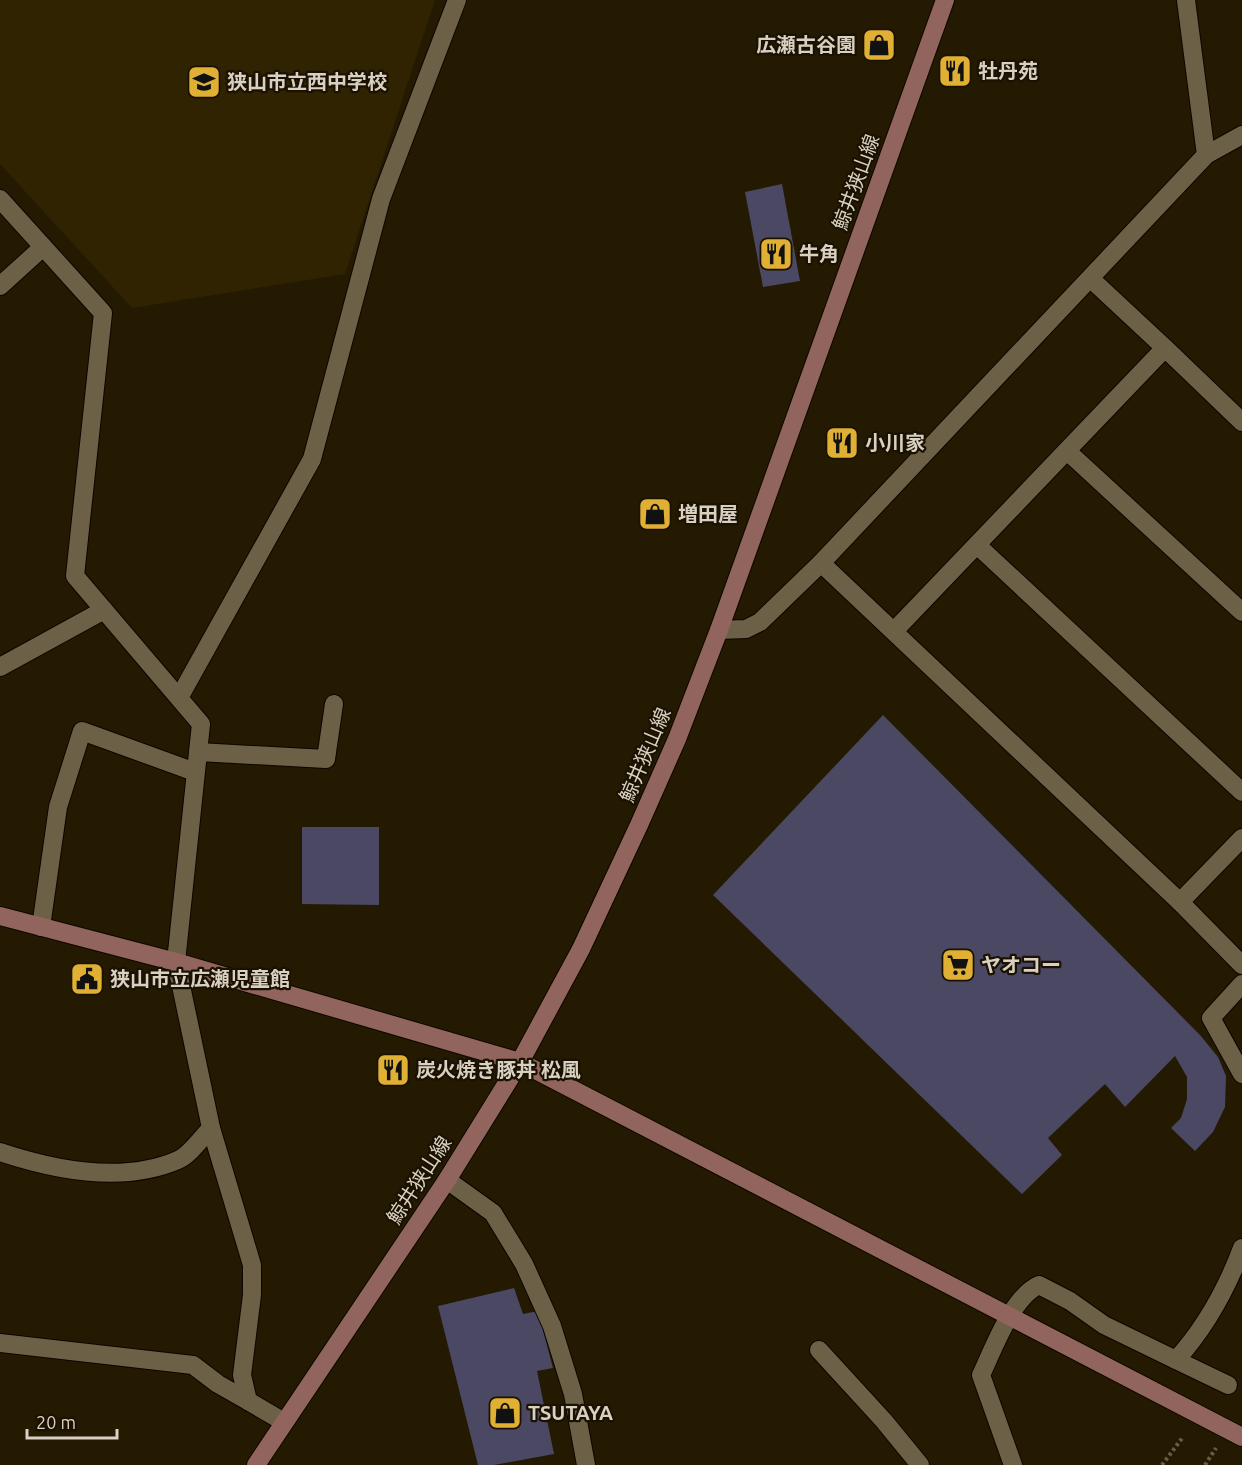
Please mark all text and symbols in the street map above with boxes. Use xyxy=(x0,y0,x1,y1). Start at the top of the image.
shop icon: 広瀬古谷園 xyxy=(861,27,897,63)
place label: 広瀬古谷園 xyxy=(756,33,856,56)
restaurant icon: 牡丹苑 xyxy=(937,53,973,89)
place label: 牡丹苑 xyxy=(978,59,1038,82)
school or university icon: 狭山市立西中学校 xyxy=(186,64,222,100)
place label: 狭山市立西中学校 xyxy=(227,70,387,93)
street label: 鯨井狭山線 xyxy=(828,131,883,233)
restaurant icon: 牛角 xyxy=(758,236,794,272)
place label: 牛角 xyxy=(799,242,839,265)
restaurant icon: 小川家 xyxy=(824,425,860,461)
place label: 小川家 xyxy=(865,431,925,454)
shop icon: 増田屋 xyxy=(637,496,673,532)
place label: 増田屋 xyxy=(678,502,738,525)
street label: 鯨井狭山線 xyxy=(614,704,675,805)
supermarket icon: ヤオコー xyxy=(940,947,976,983)
place label: ヤオコー xyxy=(981,953,1061,976)
public building icon: 狭山市立広瀬児童館 xyxy=(69,961,105,997)
place label: 狭山市立広瀬児童館 xyxy=(110,967,290,990)
restaurant icon: 炭火焼き豚丼 松風 xyxy=(375,1052,411,1088)
place label: 炭火焼き豚丼 松風 xyxy=(416,1058,581,1081)
street label: 鯨井狭山線 xyxy=(382,1132,455,1228)
shop icon: TSUTAYA xyxy=(487,1395,523,1431)
place label: TSUTAYA xyxy=(528,1401,613,1424)
scale bar xyxy=(27,1402,117,1440)
text: 20 m xyxy=(36,1412,76,1432)

